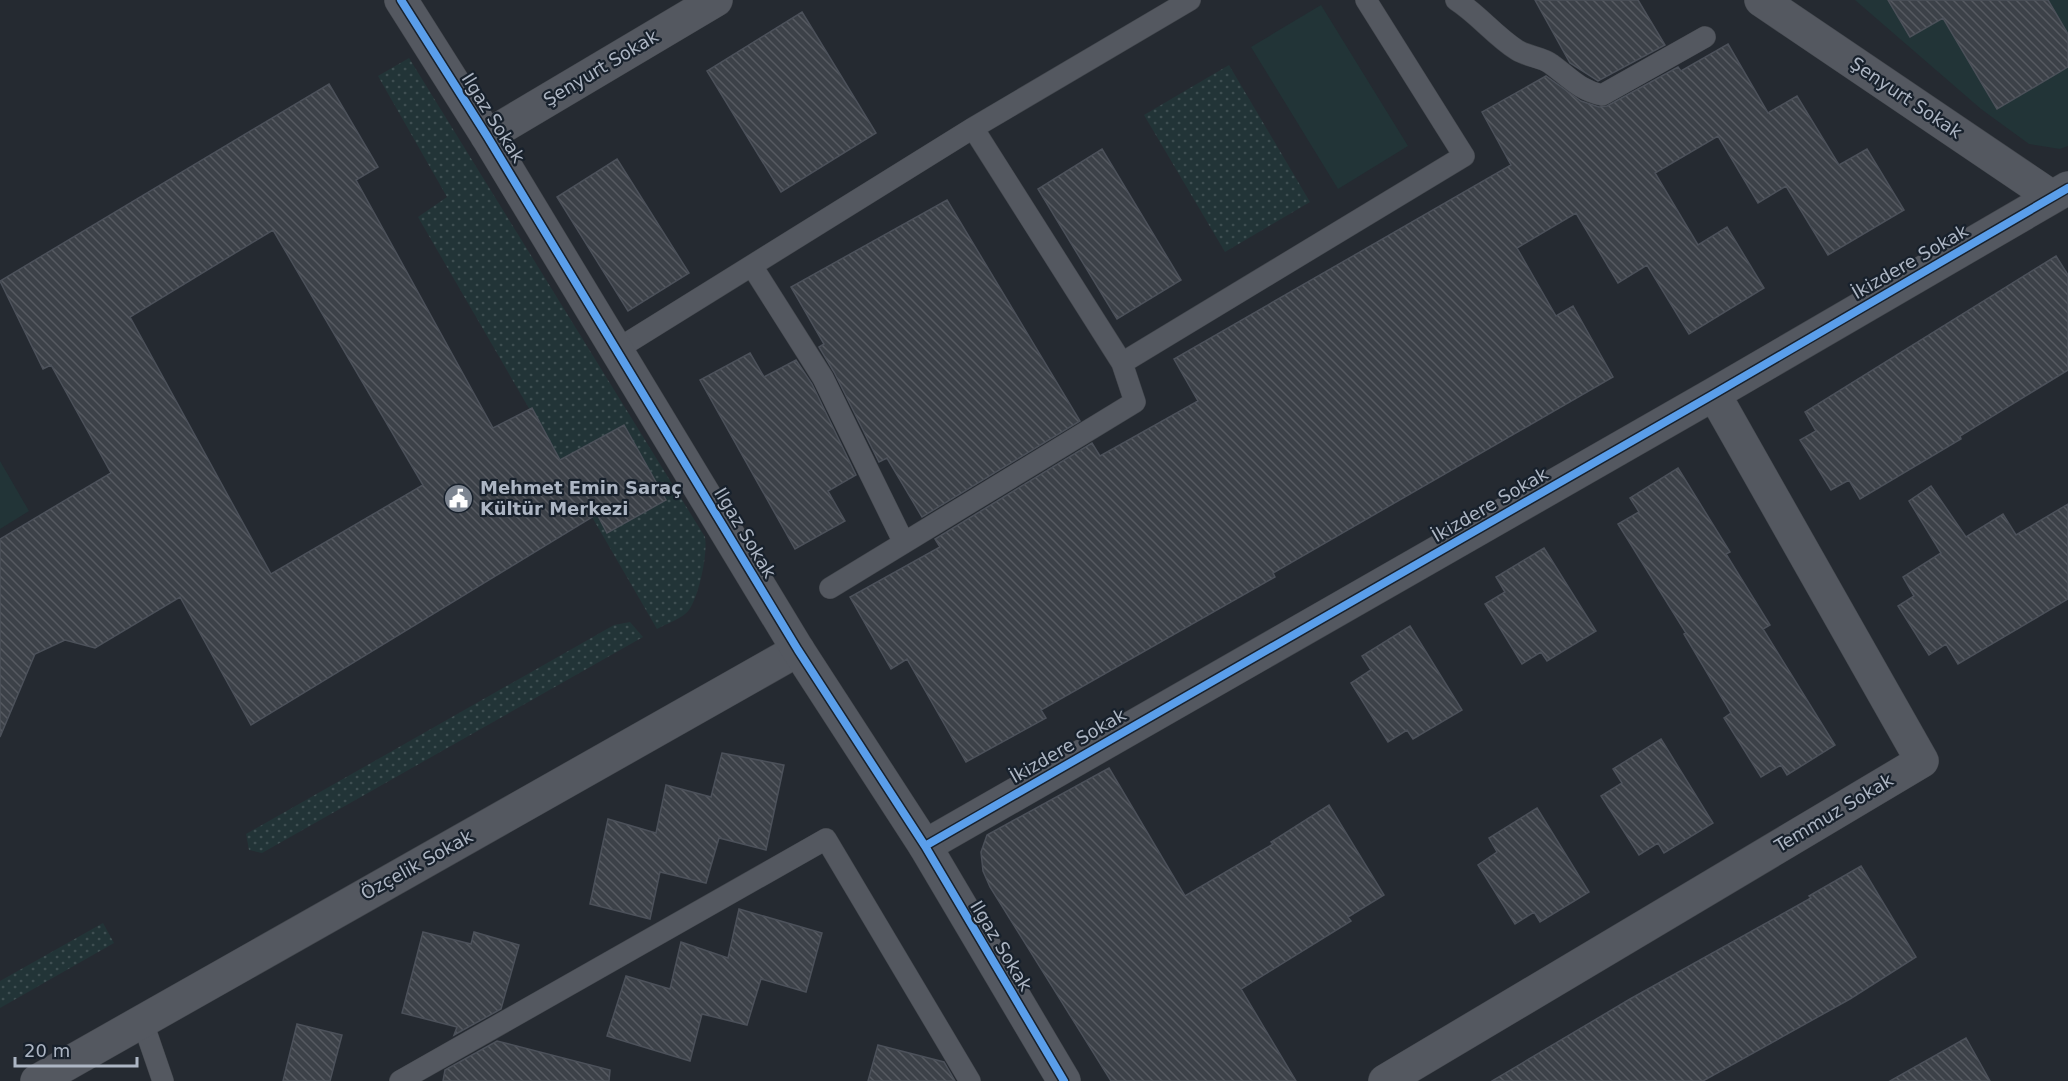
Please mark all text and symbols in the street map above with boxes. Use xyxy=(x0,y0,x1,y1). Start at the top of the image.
street label: Şenyurt Sokak xyxy=(540,25,662,110)
street label: Şenyurt Sokak xyxy=(1846,52,1967,143)
street label: Ilgaz Sokak xyxy=(458,69,530,167)
street label: İkizdere Sokak xyxy=(1848,220,1972,303)
street label: İkizdere Sokak xyxy=(1428,463,1552,546)
place label: Mehmet Emin Saraç Kültür Merkezi xyxy=(480,477,682,519)
public building icon: Mehmet Emin Saraç Kültür Merkezi xyxy=(443,482,475,514)
street label: Ilgaz Sokak xyxy=(710,484,781,582)
street label: İkizdere Sokak xyxy=(1006,704,1130,787)
street label: Temmuz Sokak xyxy=(1770,769,1897,857)
street label: Özçelik Sokak xyxy=(357,825,477,904)
street label: Ilgaz Sokak xyxy=(966,897,1037,995)
scale bar xyxy=(15,1030,136,1068)
text: 20 m xyxy=(24,1040,70,1061)

